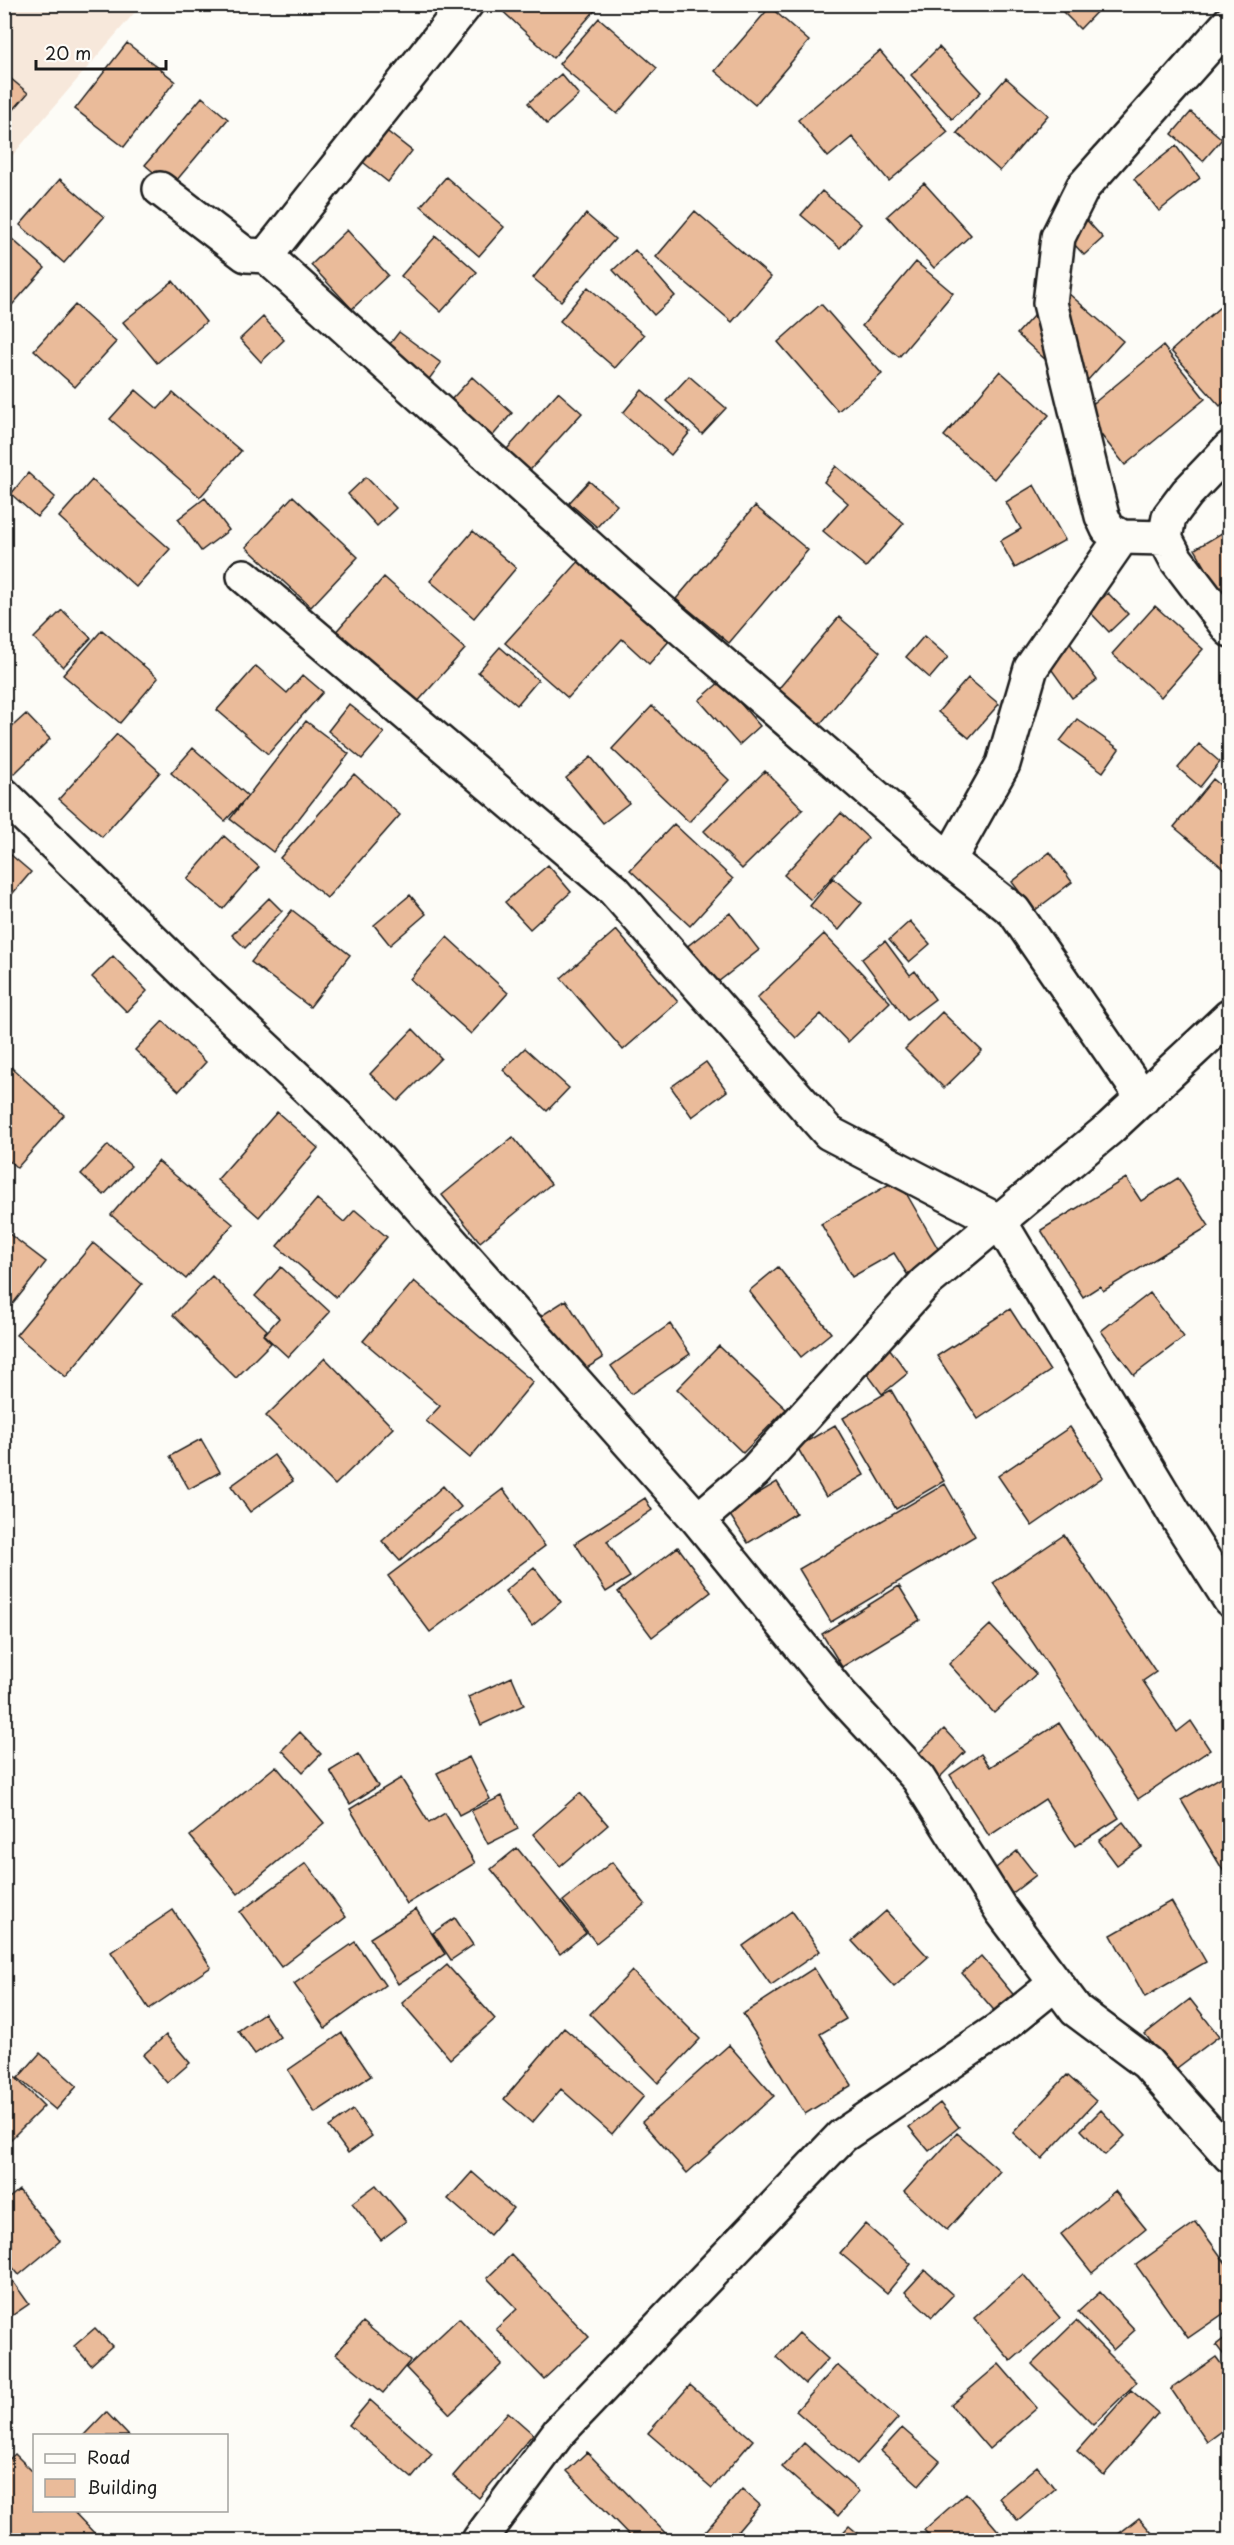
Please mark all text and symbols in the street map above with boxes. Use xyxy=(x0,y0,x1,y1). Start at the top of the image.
scale bar xyxy=(36,33,166,71)
text: 20 m xyxy=(45,39,91,66)
legend xyxy=(33,2434,228,2512)
text: Road xyxy=(87,2443,131,2470)
text: Building xyxy=(87,2473,157,2500)

